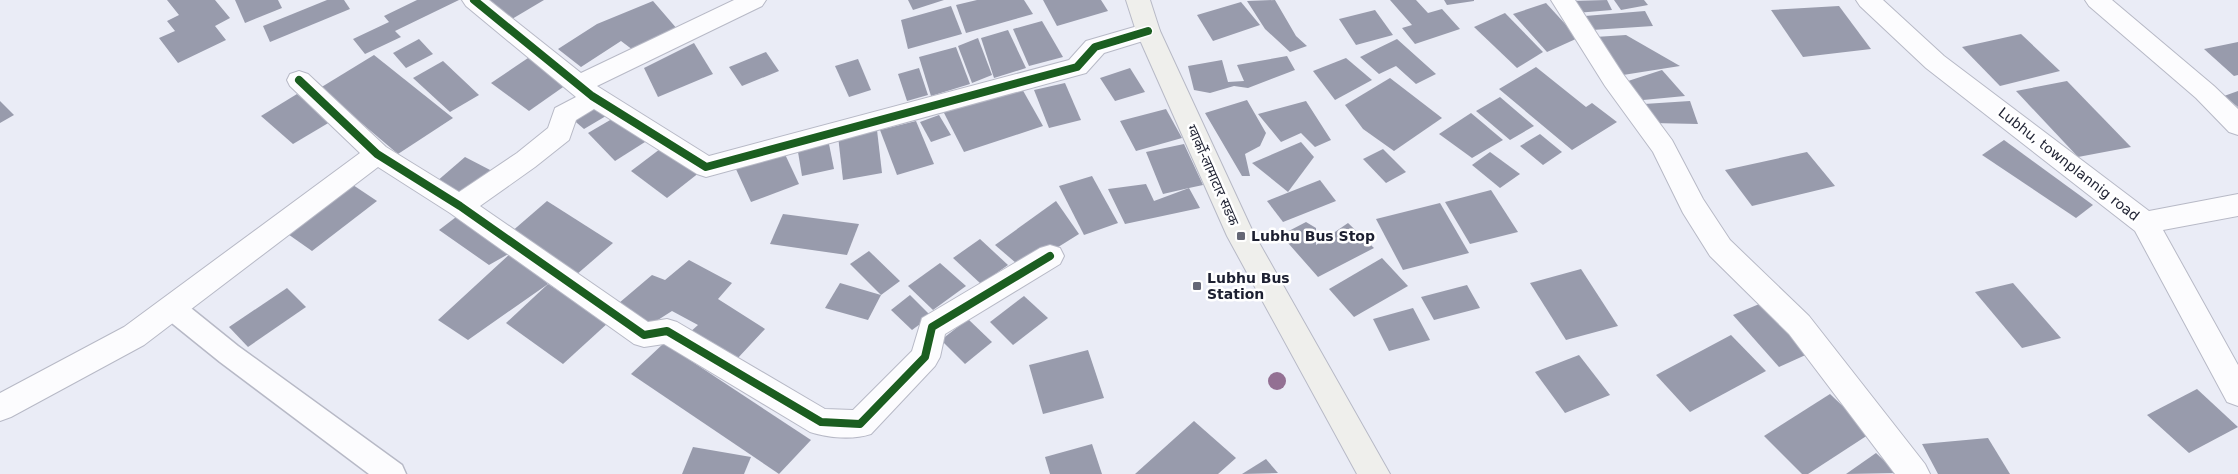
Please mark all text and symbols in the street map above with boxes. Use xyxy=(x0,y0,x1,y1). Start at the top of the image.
street label: Lubhu, townplannig road xyxy=(1995,104,2143,224)
street label: ग्वार्को-लामाटार सडक xyxy=(1184,122,1242,228)
place label: Lubhu Bus Stop xyxy=(1251,228,1375,244)
marker: Lubhu Bus Stop xyxy=(1235,230,1247,242)
place label: Lubhu Bus Station xyxy=(1207,270,1290,302)
marker: Lubhu Bus Station xyxy=(1191,280,1203,292)

